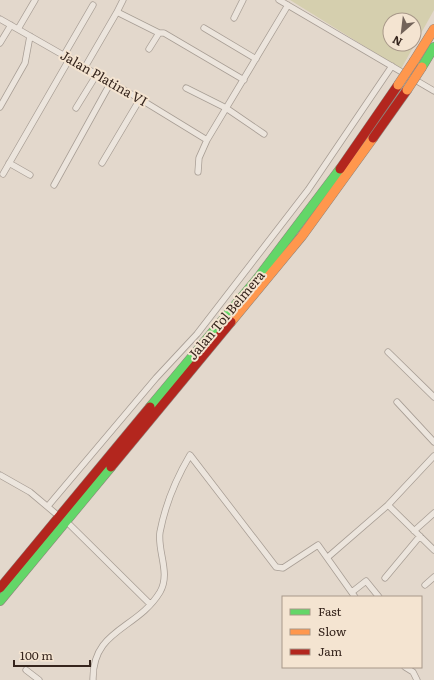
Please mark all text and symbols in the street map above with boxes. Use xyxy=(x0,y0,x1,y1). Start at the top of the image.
north arrow xyxy=(382,12,422,52)
text: N xyxy=(389,32,405,51)
street label: Jalan Platina VI xyxy=(57,45,151,110)
street label: Jalan Tol Belmera xyxy=(183,266,269,363)
legend xyxy=(282,596,422,668)
text: Fast xyxy=(318,602,342,620)
text: Slow xyxy=(318,622,347,640)
scale bar xyxy=(14,642,90,668)
text: Jam xyxy=(318,642,343,660)
text: 100 m xyxy=(20,646,53,664)

